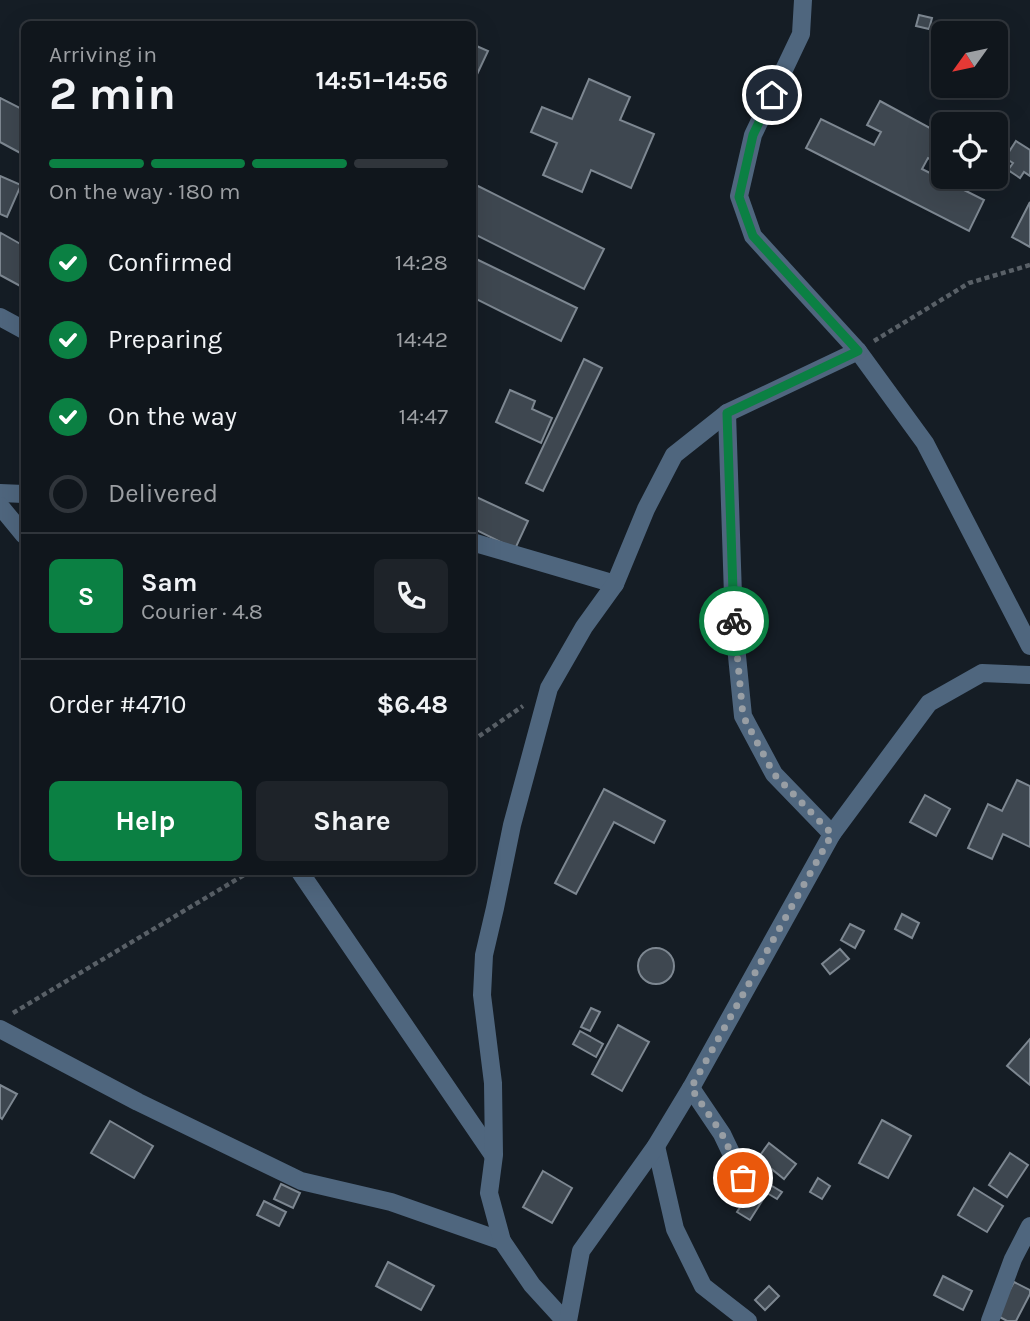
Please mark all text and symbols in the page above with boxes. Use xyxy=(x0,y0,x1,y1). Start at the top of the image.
north arrow xyxy=(931,21,1008,98)
map controls xyxy=(931,21,1008,189)
text: Arriving in xyxy=(49,41,157,68)
text: 14:51–14:56 xyxy=(316,65,448,96)
pin xyxy=(742,65,802,125)
text: 2 min xyxy=(49,67,176,121)
icon: home xyxy=(753,76,791,114)
button: locate xyxy=(931,112,1008,189)
text: On the way · 180 m xyxy=(49,178,240,205)
icon: check xyxy=(49,244,87,282)
text: Confirmed xyxy=(108,247,233,278)
text: 14:28 xyxy=(395,249,448,276)
icon: check xyxy=(49,321,87,359)
text: Preparing xyxy=(108,324,222,355)
text: 14:42 xyxy=(396,326,448,353)
icon: check xyxy=(49,398,87,436)
text: On the way xyxy=(108,401,237,432)
text: 14:47 xyxy=(399,403,448,430)
text: Delivered xyxy=(108,478,218,509)
button: phone xyxy=(374,559,448,633)
text: Sam xyxy=(141,567,197,598)
text: S xyxy=(78,581,94,612)
courier xyxy=(699,586,769,656)
text: Courier · 4.8 xyxy=(141,598,263,625)
icon: bike xyxy=(715,602,753,640)
text: Order #4710 xyxy=(49,689,187,720)
text: $6.48 xyxy=(376,689,448,720)
button: Help xyxy=(49,781,242,861)
button: Share xyxy=(256,781,448,861)
pin xyxy=(713,1148,773,1208)
icon: bag xyxy=(724,1159,762,1197)

